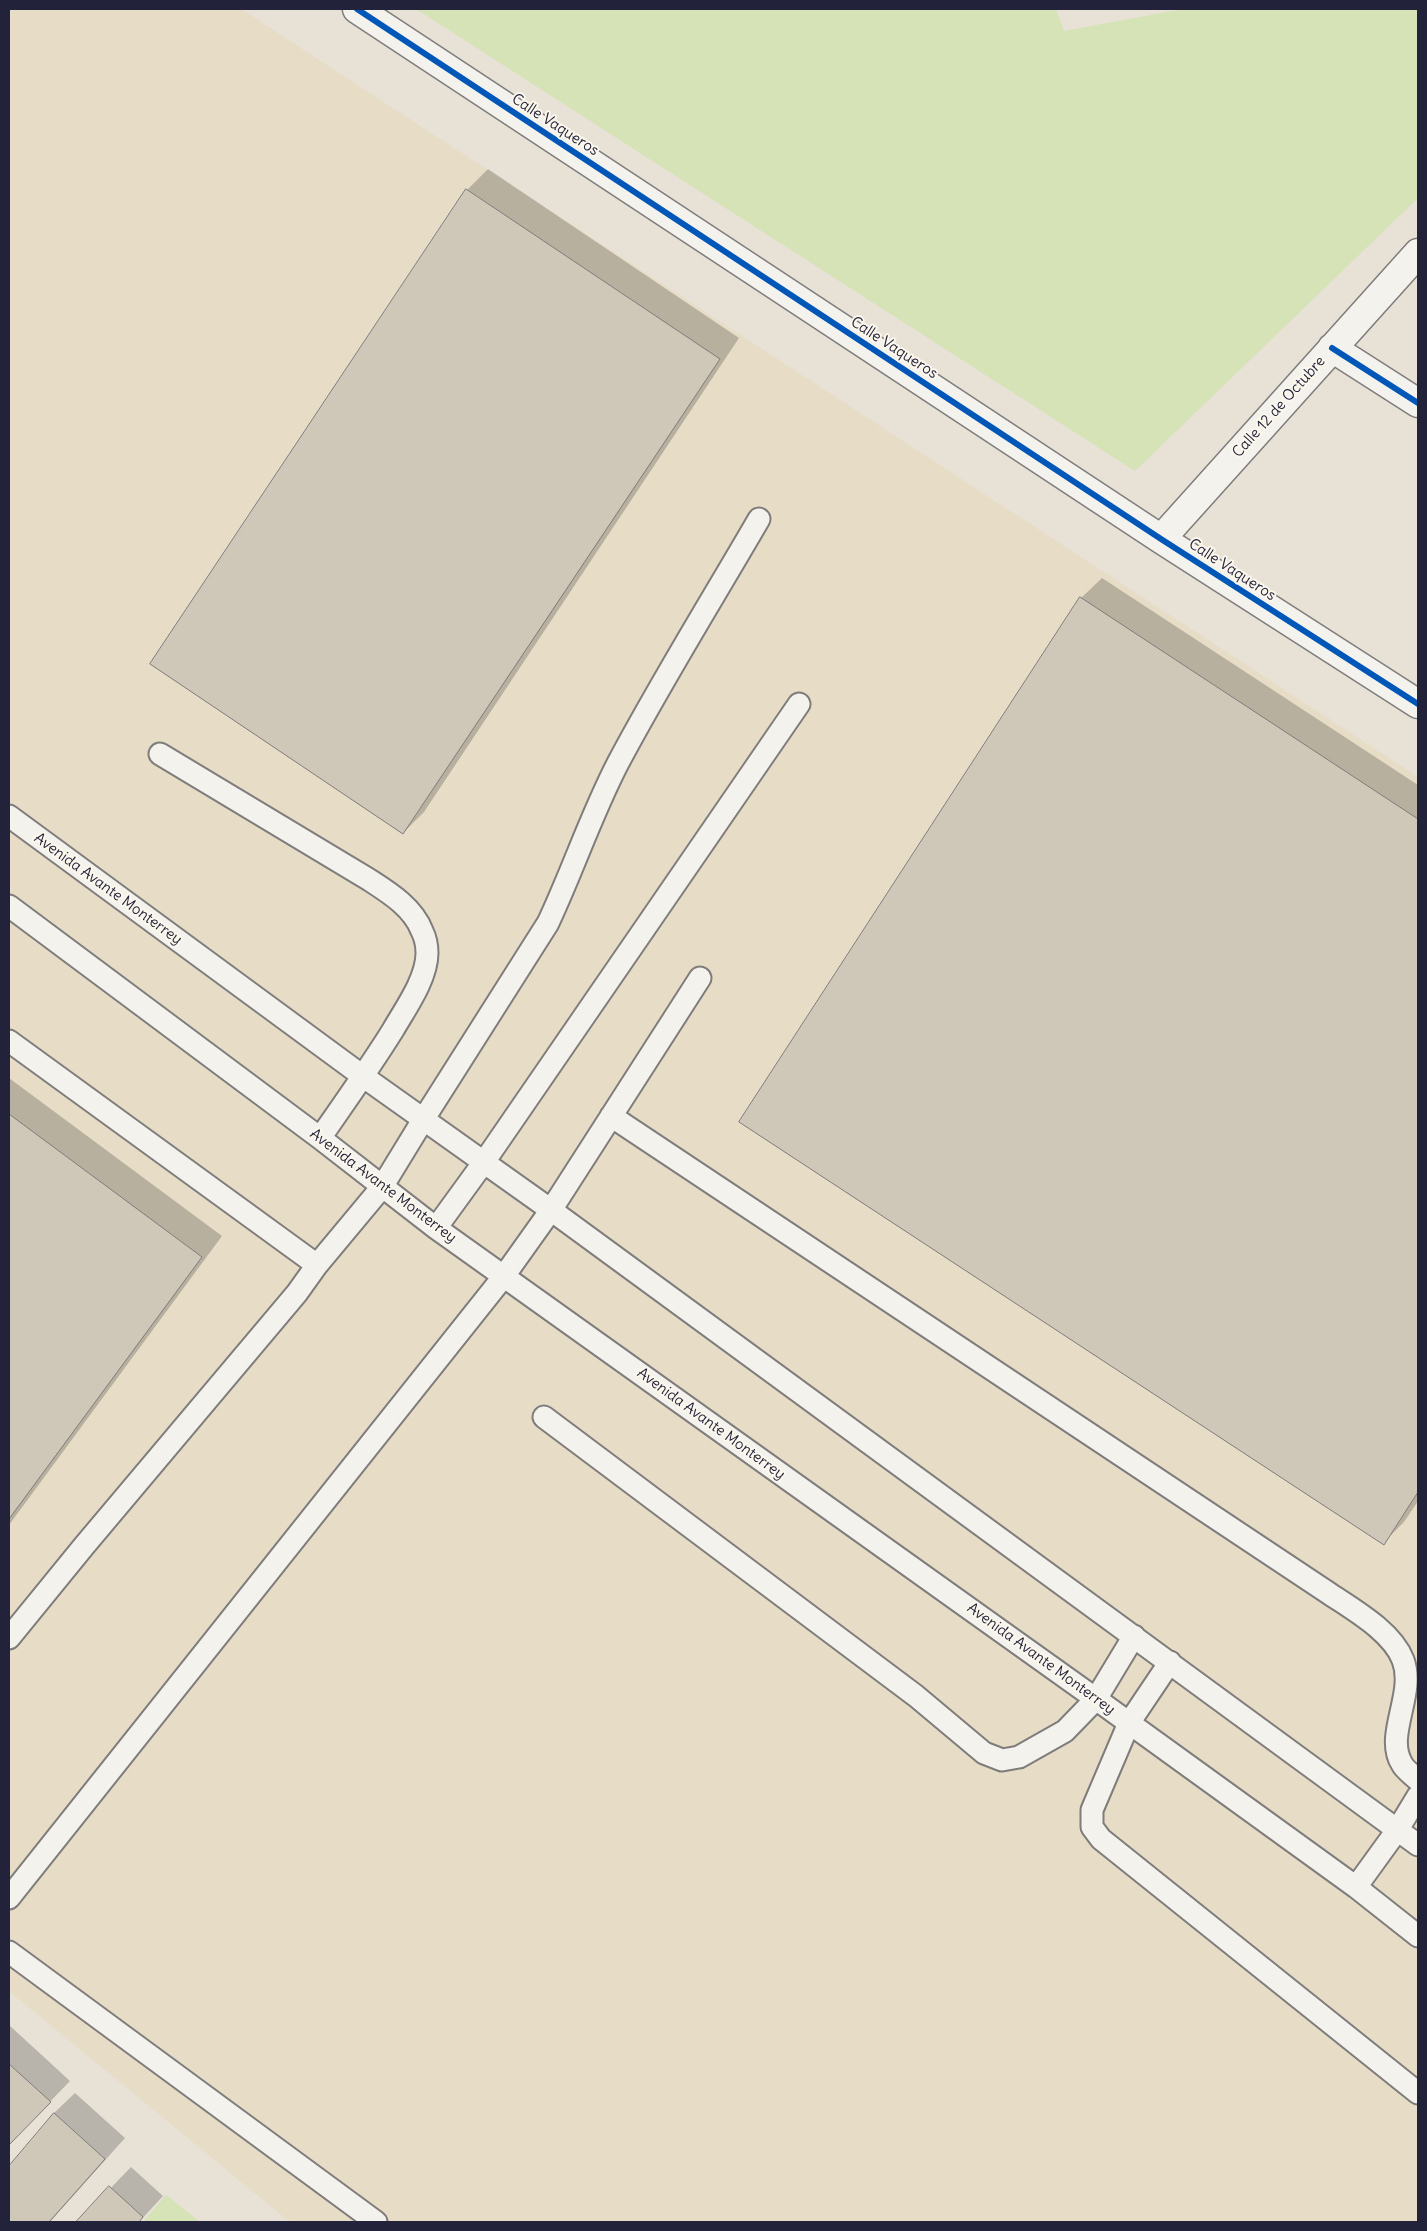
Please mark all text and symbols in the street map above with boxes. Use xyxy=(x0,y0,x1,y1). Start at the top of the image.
street label: Calle Vaqueros xyxy=(508,90,602,160)
street label: Calle Vaqueros xyxy=(847,313,941,383)
street label: Calle 12 de Octubre xyxy=(1229,353,1329,461)
street label: Calle Vaqueros xyxy=(1185,535,1279,605)
street label: Avenida Avante Monterrey xyxy=(30,829,186,949)
street label: Avenida Avante Monterrey xyxy=(306,1125,460,1247)
street label: Avenida Avante Monterrey xyxy=(633,1364,789,1484)
street label: Avenida Avante Monterrey xyxy=(963,1599,1119,1719)

